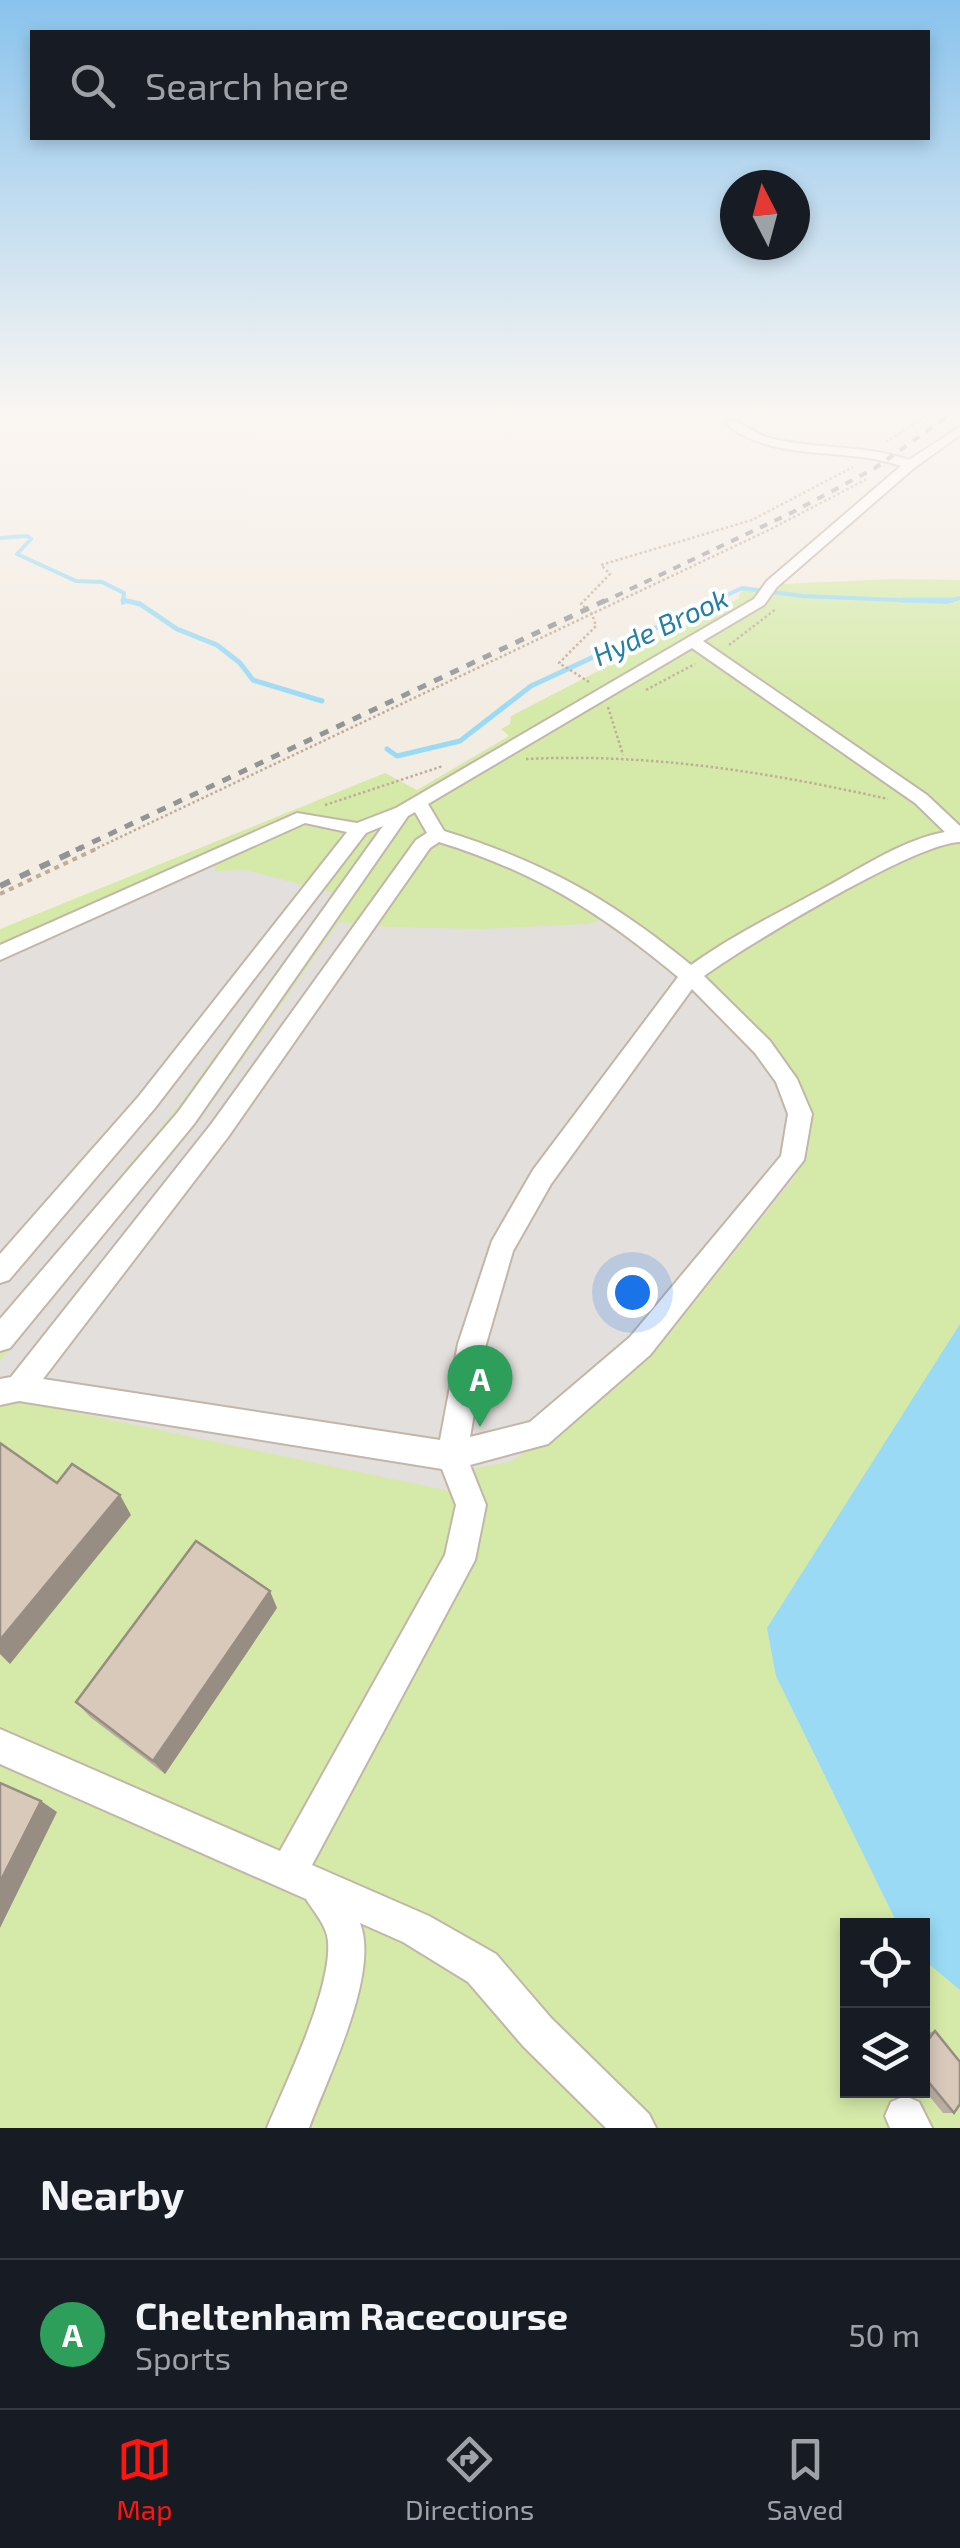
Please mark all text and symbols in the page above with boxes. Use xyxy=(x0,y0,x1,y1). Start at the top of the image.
search box xyxy=(30,30,930,140)
icon: search xyxy=(65,58,120,113)
text: Search here xyxy=(145,62,349,108)
north arrow xyxy=(720,170,810,260)
water label: Hyde Brook xyxy=(587,580,733,672)
your location xyxy=(607,1267,658,1318)
pin: A xyxy=(448,1344,512,1427)
map controls xyxy=(840,1918,930,2098)
button: locate xyxy=(840,1918,930,2008)
button: layers xyxy=(840,2008,930,2098)
text: Nearby xyxy=(40,2168,184,2218)
text: Cheltenham Racecourse xyxy=(135,2292,568,2338)
text: A xyxy=(62,2315,83,2353)
text: 50 m xyxy=(848,2315,920,2353)
text: Sports xyxy=(135,2338,231,2376)
tab: Map xyxy=(116,2432,172,2526)
tab: Directions xyxy=(405,2432,534,2526)
tab: Saved xyxy=(767,2432,844,2526)

